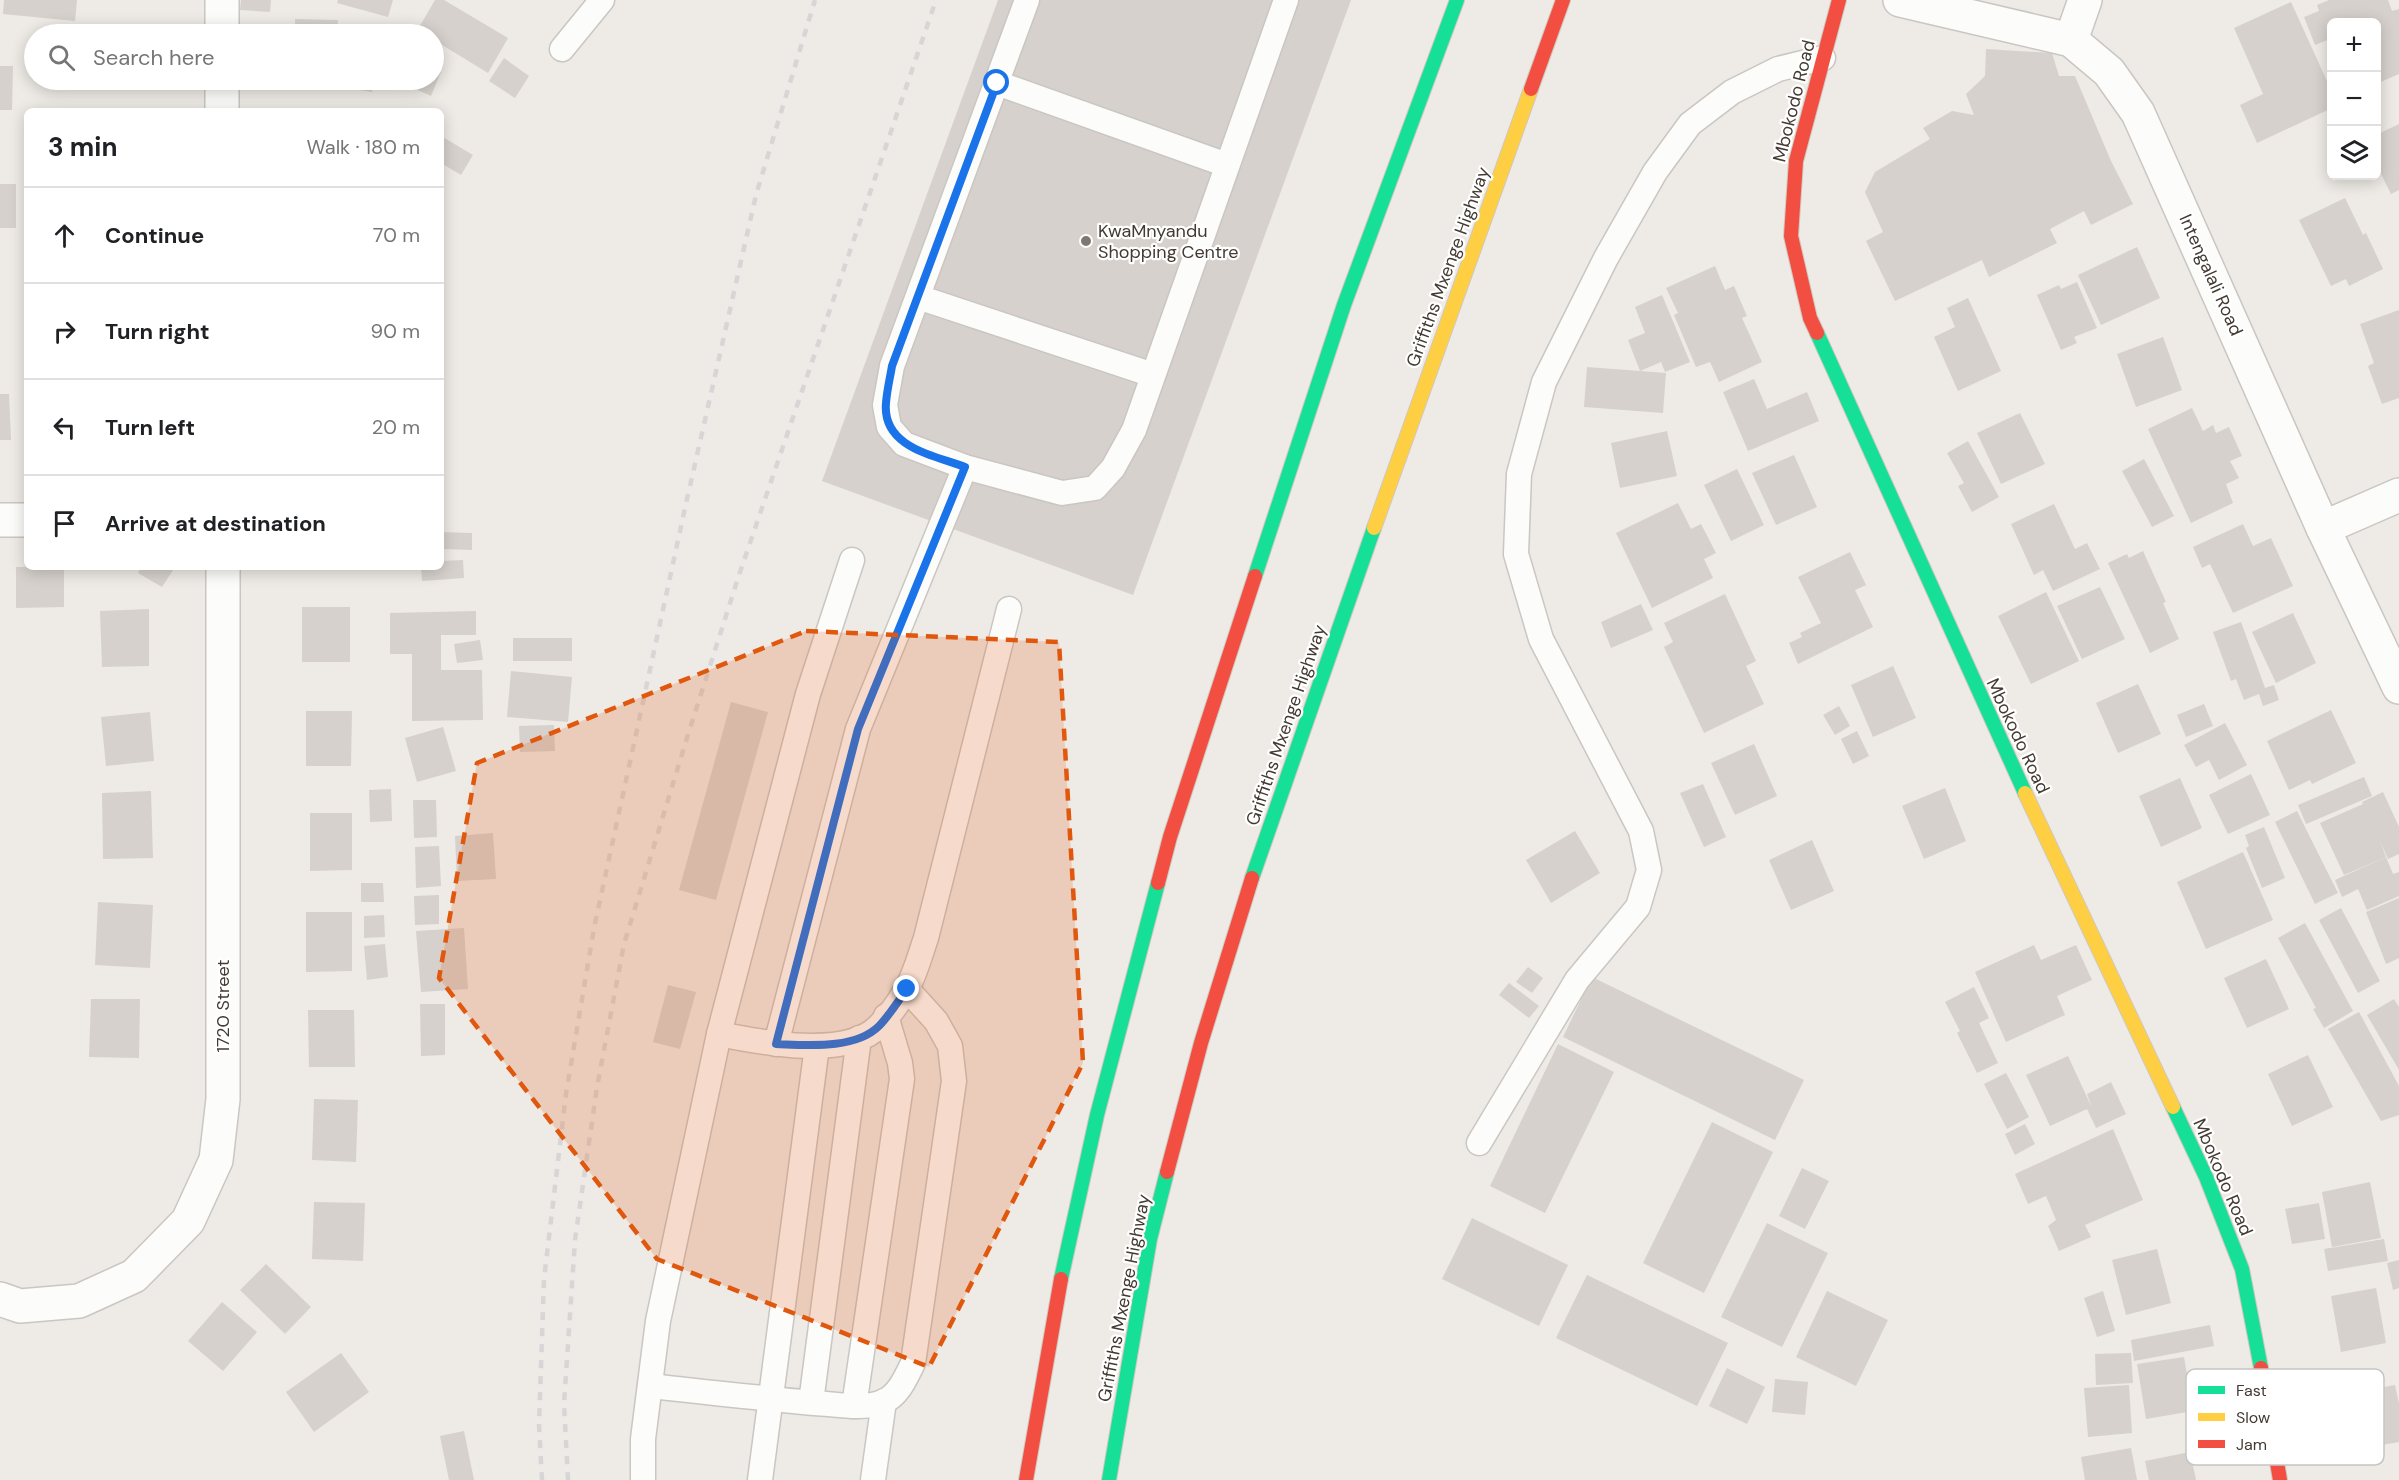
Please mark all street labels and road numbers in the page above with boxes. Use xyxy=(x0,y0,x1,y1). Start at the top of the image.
street label: Mbokodo Road xyxy=(1767,38,1821,164)
street label: Griffiths Mxenge Highway xyxy=(1401,164,1495,370)
street label: Intengalali Road xyxy=(2173,210,2249,340)
street label: Griffiths Mxenge Highway xyxy=(1240,621,1332,829)
street label: Mbokodo Road xyxy=(1981,674,2055,798)
street label: 1720 Street xyxy=(211,959,235,1053)
street label: Mbokodo Road xyxy=(2188,1115,2258,1239)
street label: Griffiths Mxenge Highway xyxy=(1092,1192,1156,1404)

